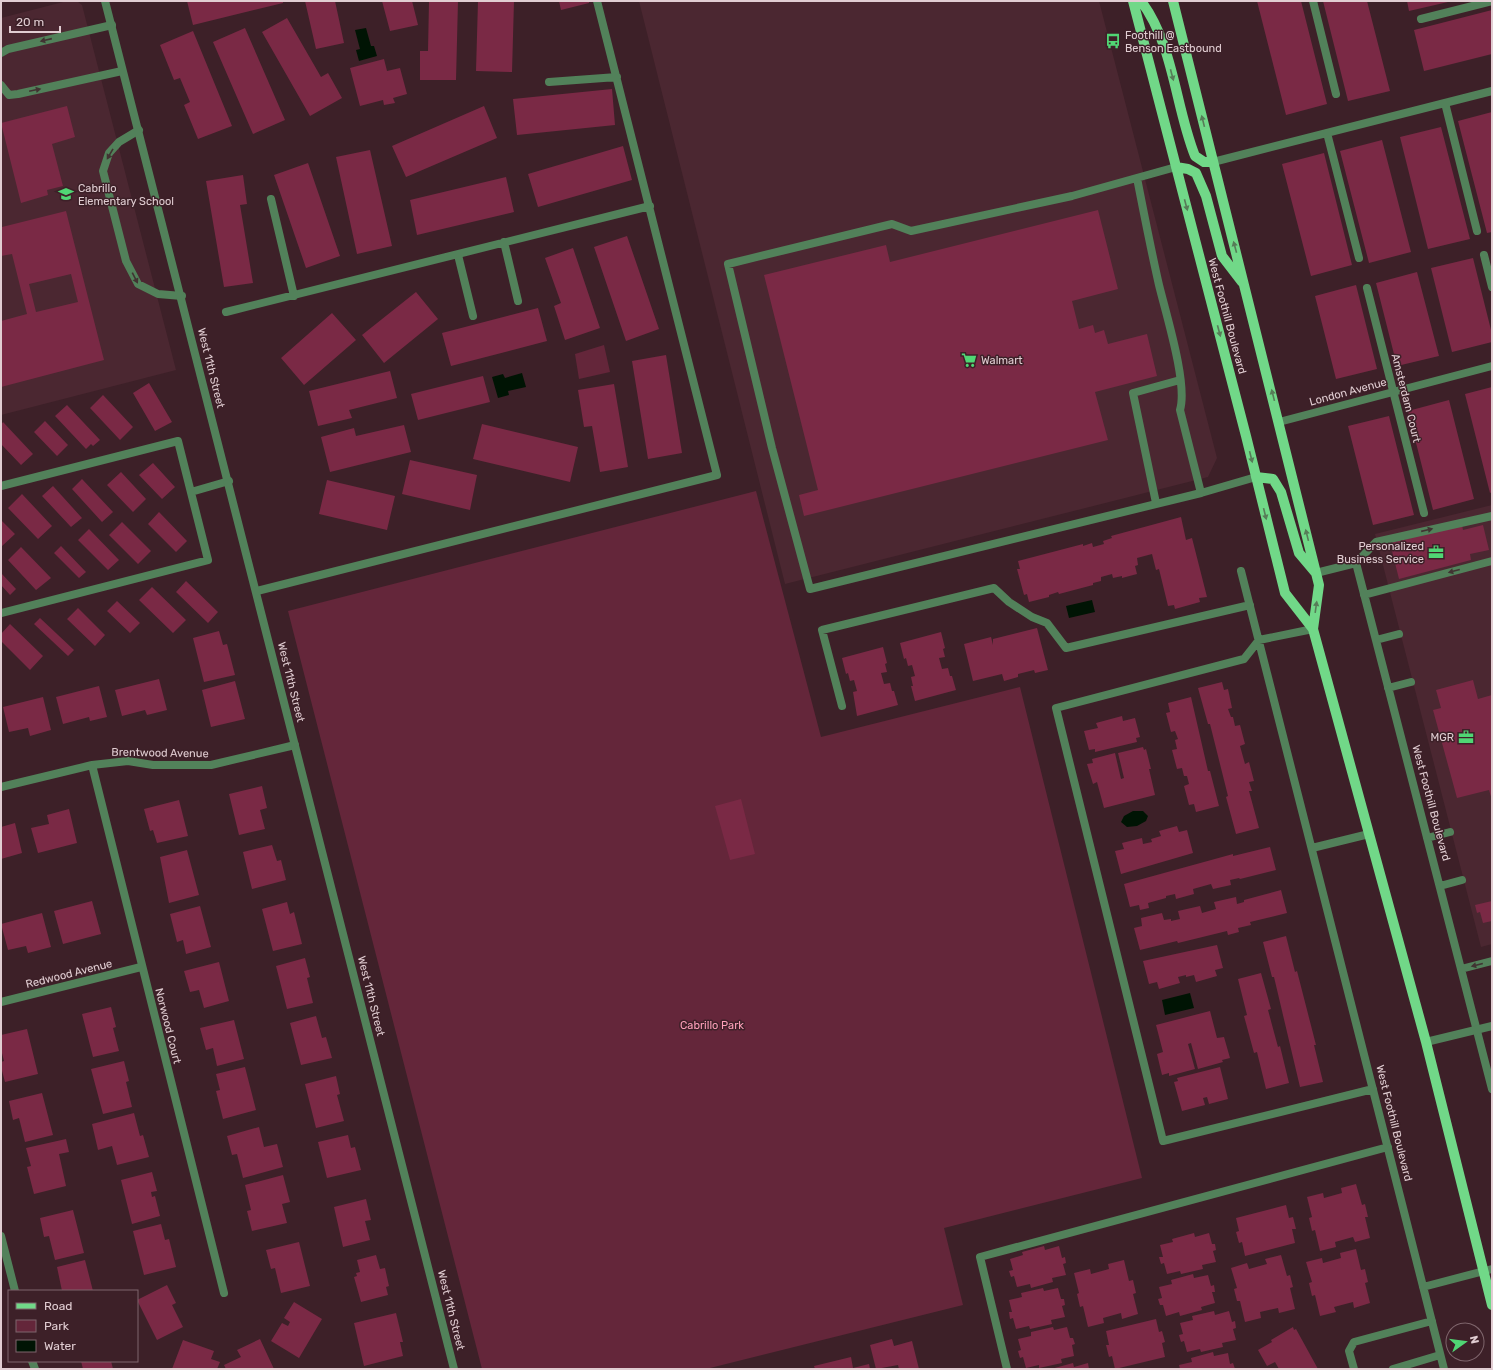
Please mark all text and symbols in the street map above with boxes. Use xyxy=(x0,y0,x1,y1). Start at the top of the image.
scale bar xyxy=(10,8,60,34)
text: 20 m xyxy=(16,15,44,29)
place label: Foothill @ Benson Eastbound xyxy=(1125,29,1222,55)
bus stop icon: Foothill @ Benson Eastbound xyxy=(1104,32,1122,50)
one-way arrow xyxy=(40,38,52,44)
one-way arrow xyxy=(1169,69,1175,81)
one-way arrow xyxy=(29,87,41,93)
one-way arrow xyxy=(1199,115,1205,127)
one-way arrow xyxy=(106,149,113,160)
place label: Cabrillo Elementary School xyxy=(78,182,174,208)
school or university icon: Cabrillo Elementary School xyxy=(57,185,75,203)
one-way arrow xyxy=(1183,199,1189,211)
one-way arrow xyxy=(1232,241,1238,253)
street label: West Foothill Boulevard xyxy=(1205,257,1249,375)
one-way arrow xyxy=(132,272,138,284)
one-way arrow xyxy=(1216,324,1222,337)
street label: West 11th Street xyxy=(195,327,227,410)
supermarket icon: Walmart xyxy=(960,351,978,369)
street label: Amsterdam Court xyxy=(1389,352,1423,444)
place label: Walmart xyxy=(981,354,1023,367)
street label: London Avenue xyxy=(1308,375,1388,409)
one-way arrow xyxy=(1269,389,1275,402)
one-way arrow xyxy=(1248,451,1254,463)
one-way arrow xyxy=(1263,508,1269,521)
one-way arrow xyxy=(1421,527,1433,533)
one-way arrow xyxy=(1303,529,1309,542)
place label: Personalized Business Service xyxy=(1337,540,1424,566)
office icon: Personalized Business Service xyxy=(1427,543,1445,561)
one-way arrow xyxy=(1448,568,1460,574)
one-way arrow xyxy=(1313,601,1319,613)
street label: West 11th Street xyxy=(275,641,307,724)
office icon: MGR xyxy=(1457,728,1475,746)
place label: MGR xyxy=(1431,731,1454,744)
street label: West Foothill Boulevard xyxy=(1409,744,1453,862)
street label: Brentwood Avenue xyxy=(111,746,209,760)
street label: West 11th Street xyxy=(355,955,387,1038)
street label: Redwood Avenue xyxy=(24,957,114,991)
one-way arrow xyxy=(1470,963,1483,969)
street label: Norwood Court xyxy=(152,987,184,1066)
park label: Cabrillo Park xyxy=(680,1019,744,1032)
street label: West Foothill Boulevard xyxy=(1373,1064,1415,1182)
street label: West 11th Street xyxy=(435,1269,467,1352)
legend xyxy=(8,1290,138,1362)
text: Road xyxy=(44,1299,72,1313)
text: Park xyxy=(44,1319,70,1333)
north arrow xyxy=(1445,1322,1485,1362)
text: N xyxy=(1467,1334,1482,1345)
text: Water xyxy=(44,1339,76,1353)

